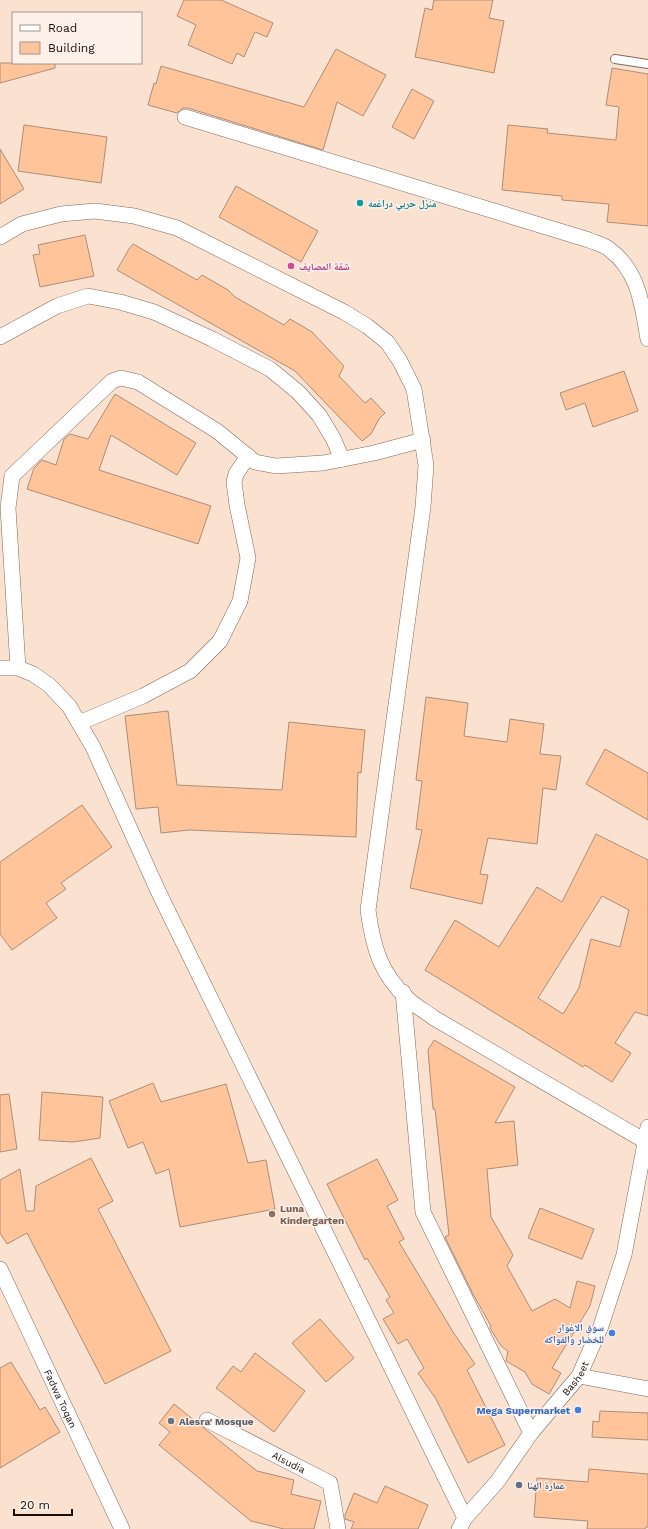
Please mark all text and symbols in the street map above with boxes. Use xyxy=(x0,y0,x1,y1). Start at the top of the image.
legend xyxy=(12,12,142,64)
text: Road xyxy=(48,21,77,35)
text: Building xyxy=(48,41,95,55)
marker: منزل حربي دراغمه xyxy=(355,198,365,208)
place label: منزل حربي دراغمه xyxy=(368,198,437,211)
marker: شقة المصايف xyxy=(286,261,296,271)
place label: شقة المصايف xyxy=(299,261,350,272)
place label: Luna Kindergarten xyxy=(280,1203,344,1226)
marker: Luna Kindergarten xyxy=(267,1209,277,1219)
place label: سوق الاغوار للخضار والفواكه xyxy=(544,1322,604,1346)
marker: سوق الاغوار للخضار والفواكه xyxy=(607,1328,617,1338)
street label: Basheet xyxy=(560,1359,591,1398)
street label: Fadwa Toqan xyxy=(42,1367,79,1430)
place label: Mega Supermarket xyxy=(476,1405,571,1416)
marker: Mega Supermarket xyxy=(573,1405,583,1415)
marker: Alesra' Mosque xyxy=(166,1416,176,1426)
place label: Alesra' Mosque xyxy=(179,1416,254,1427)
street label: Alsudia xyxy=(270,1449,308,1475)
marker: عمارة الهنا xyxy=(514,1480,524,1490)
place label: عمارة الهنا xyxy=(527,1480,565,1492)
scale bar xyxy=(14,1491,72,1517)
text: 20 m xyxy=(20,1498,50,1512)

